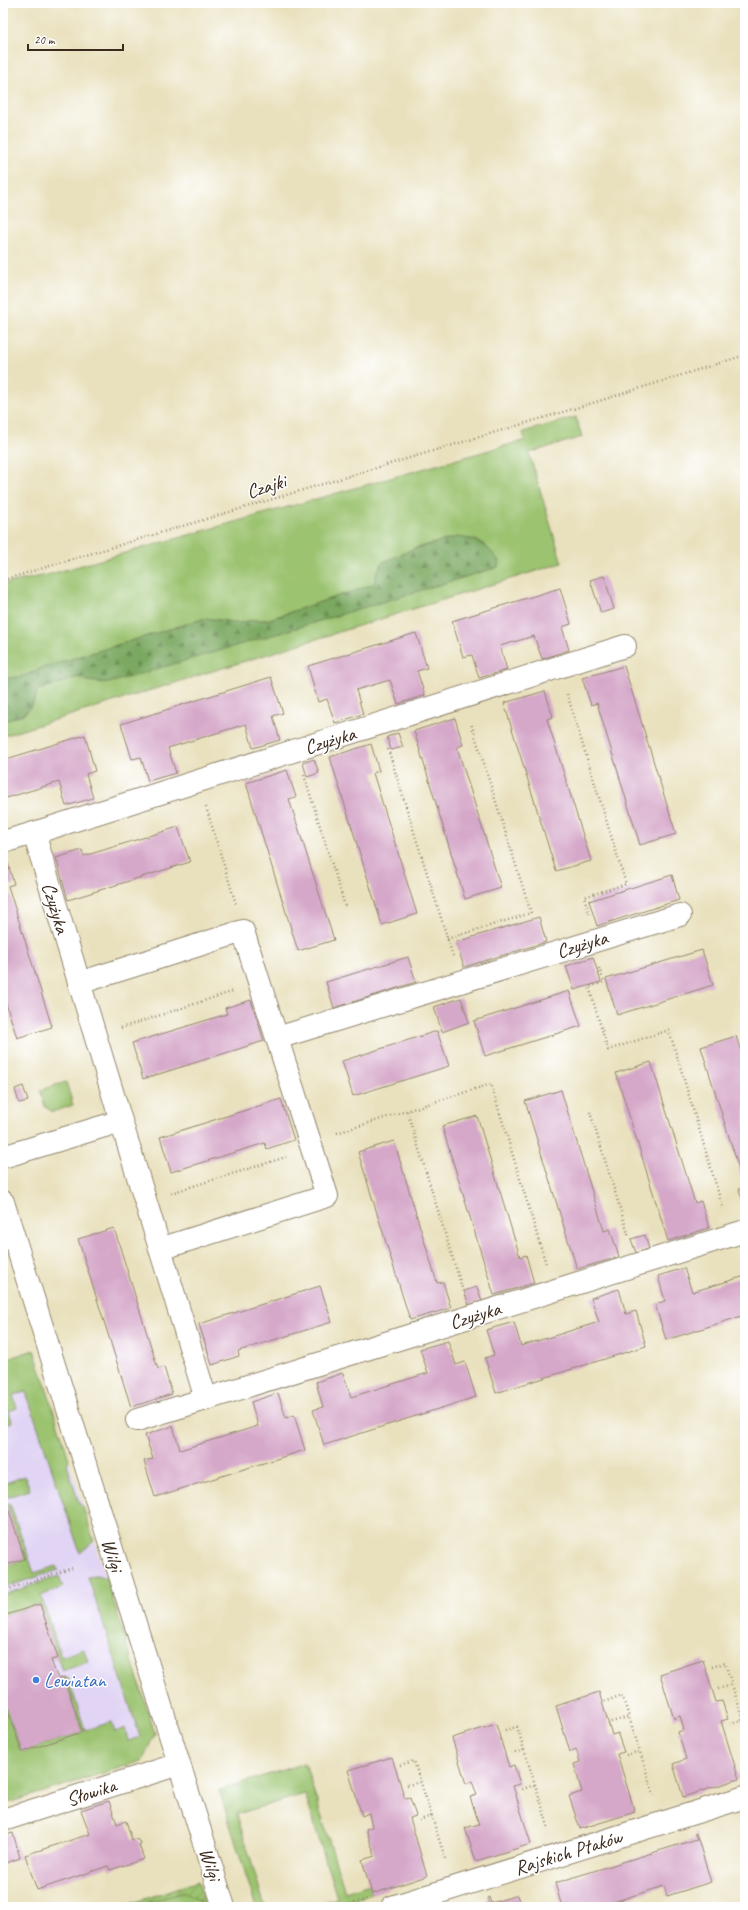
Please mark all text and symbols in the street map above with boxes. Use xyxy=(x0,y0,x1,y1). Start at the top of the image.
scale bar xyxy=(28,26,123,52)
text: 20 m xyxy=(34,32,56,48)
street label: Czajki xyxy=(243,468,291,504)
street label: Czyżyka xyxy=(302,721,360,760)
street label: Czyżyka xyxy=(36,880,75,938)
street label: Czyżyka xyxy=(554,925,612,964)
street label: Czyżyka xyxy=(447,1296,505,1335)
street label: Wilgi xyxy=(96,1536,130,1577)
place label: Lewiatan xyxy=(44,1668,107,1693)
marker: Lewiatan xyxy=(31,1675,41,1685)
street label: Słowika xyxy=(63,1772,121,1812)
street label: Rajskich Ptaków xyxy=(511,1824,626,1881)
street label: Wilgi xyxy=(194,1845,228,1886)

